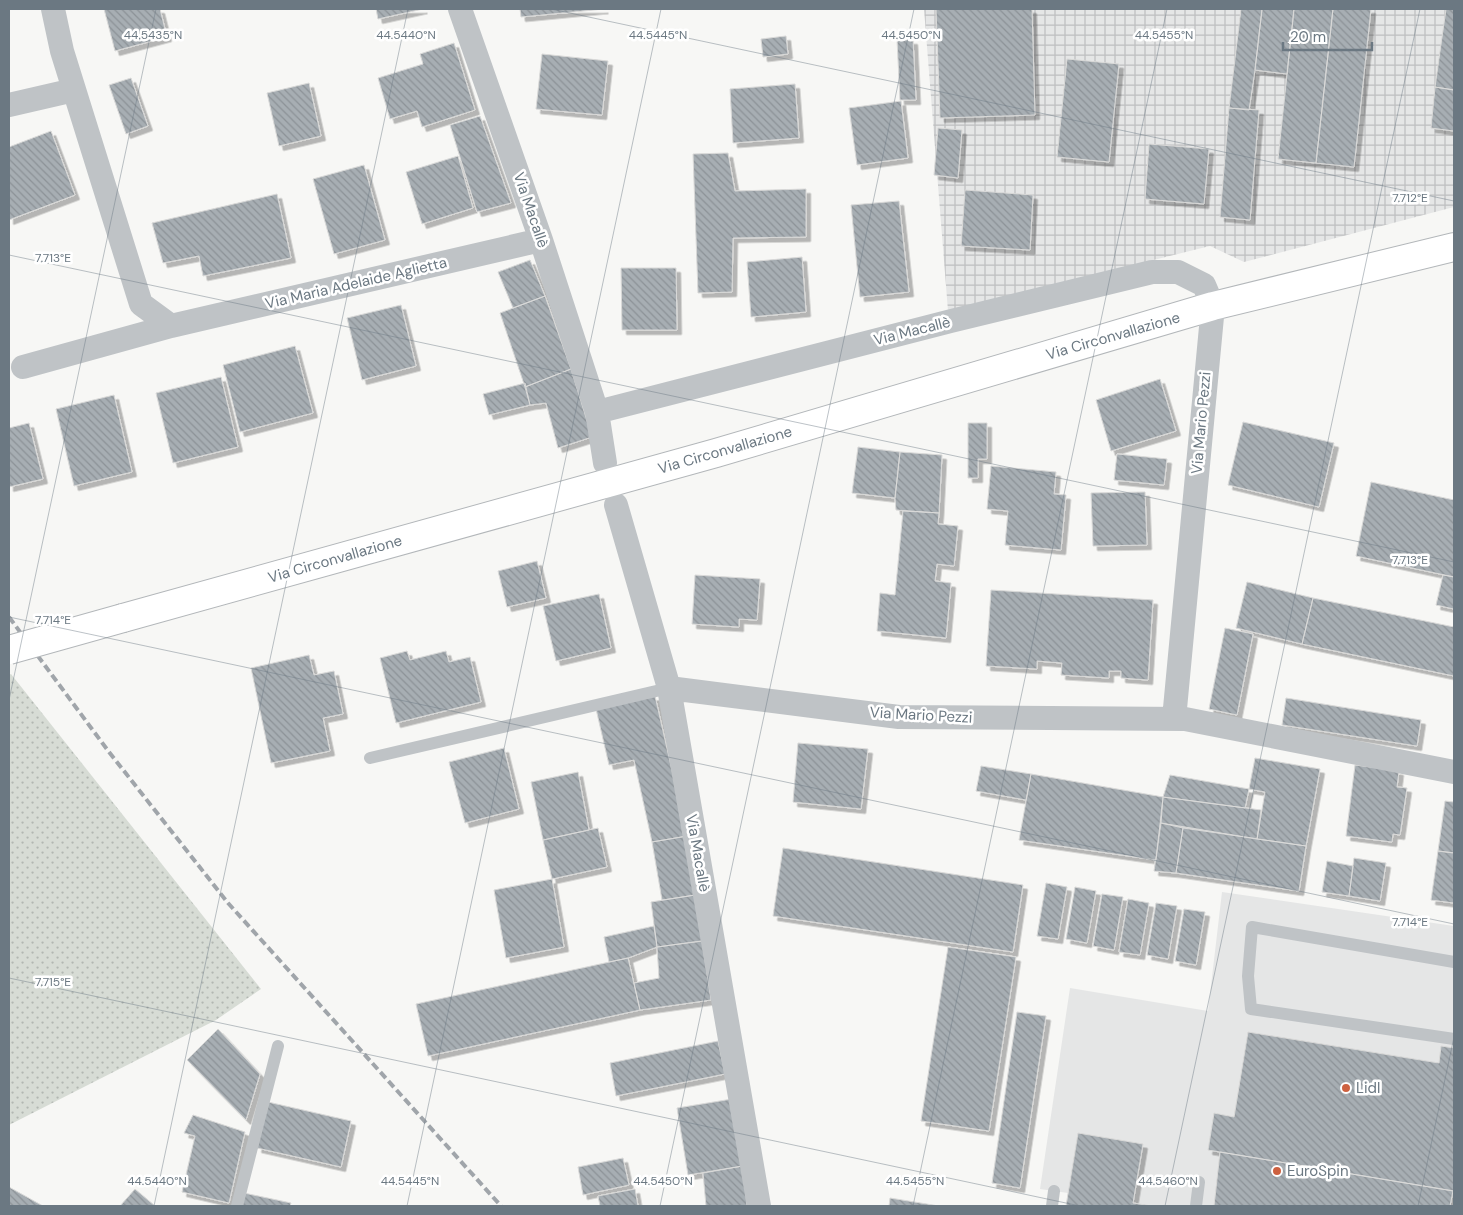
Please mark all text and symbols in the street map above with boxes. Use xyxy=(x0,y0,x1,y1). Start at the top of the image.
scale bar xyxy=(1283,20,1372,52)
text: 44.5435°N xyxy=(124,27,182,43)
text: 44.5440°N xyxy=(376,27,436,43)
text: 44.5445°N xyxy=(629,27,687,43)
text: 44.5450°N xyxy=(881,27,941,43)
text: 44.5455°N xyxy=(1135,27,1193,43)
text: 20 m xyxy=(1290,27,1326,47)
street label: Via Macallè xyxy=(509,170,553,250)
text: 7.712°E xyxy=(1392,190,1428,206)
text: 7.713°E xyxy=(35,250,71,266)
street label: Via Maria Adelaide Aglietta xyxy=(263,252,449,314)
street label: Via Circonvallazione xyxy=(1044,307,1182,365)
street label: Via Macallè xyxy=(871,312,953,350)
street label: Via Mario Pezzi xyxy=(1187,371,1215,475)
street label: Via Circonvallazione xyxy=(656,421,794,479)
street label: Via Circonvallazione xyxy=(266,530,404,588)
text: 7.713°E xyxy=(1392,552,1428,568)
text: 7.714°E xyxy=(35,612,71,628)
street label: Via Mario Pezzi xyxy=(869,702,973,728)
street label: Via Macallè xyxy=(681,813,715,893)
text: 7.714°E xyxy=(1392,914,1428,930)
text: 7.715°E xyxy=(35,974,71,990)
place label: Lidl xyxy=(1356,1078,1380,1098)
marker: Lidl xyxy=(1340,1082,1352,1094)
place label: EuroSpin xyxy=(1287,1161,1349,1181)
marker: EuroSpin xyxy=(1271,1165,1283,1177)
text: 44.5440°N xyxy=(127,1173,187,1189)
text: 44.5445°N xyxy=(381,1173,439,1189)
text: 44.5450°N xyxy=(633,1173,693,1189)
text: 44.5455°N xyxy=(886,1173,944,1189)
text: 44.5460°N xyxy=(1138,1173,1198,1189)

